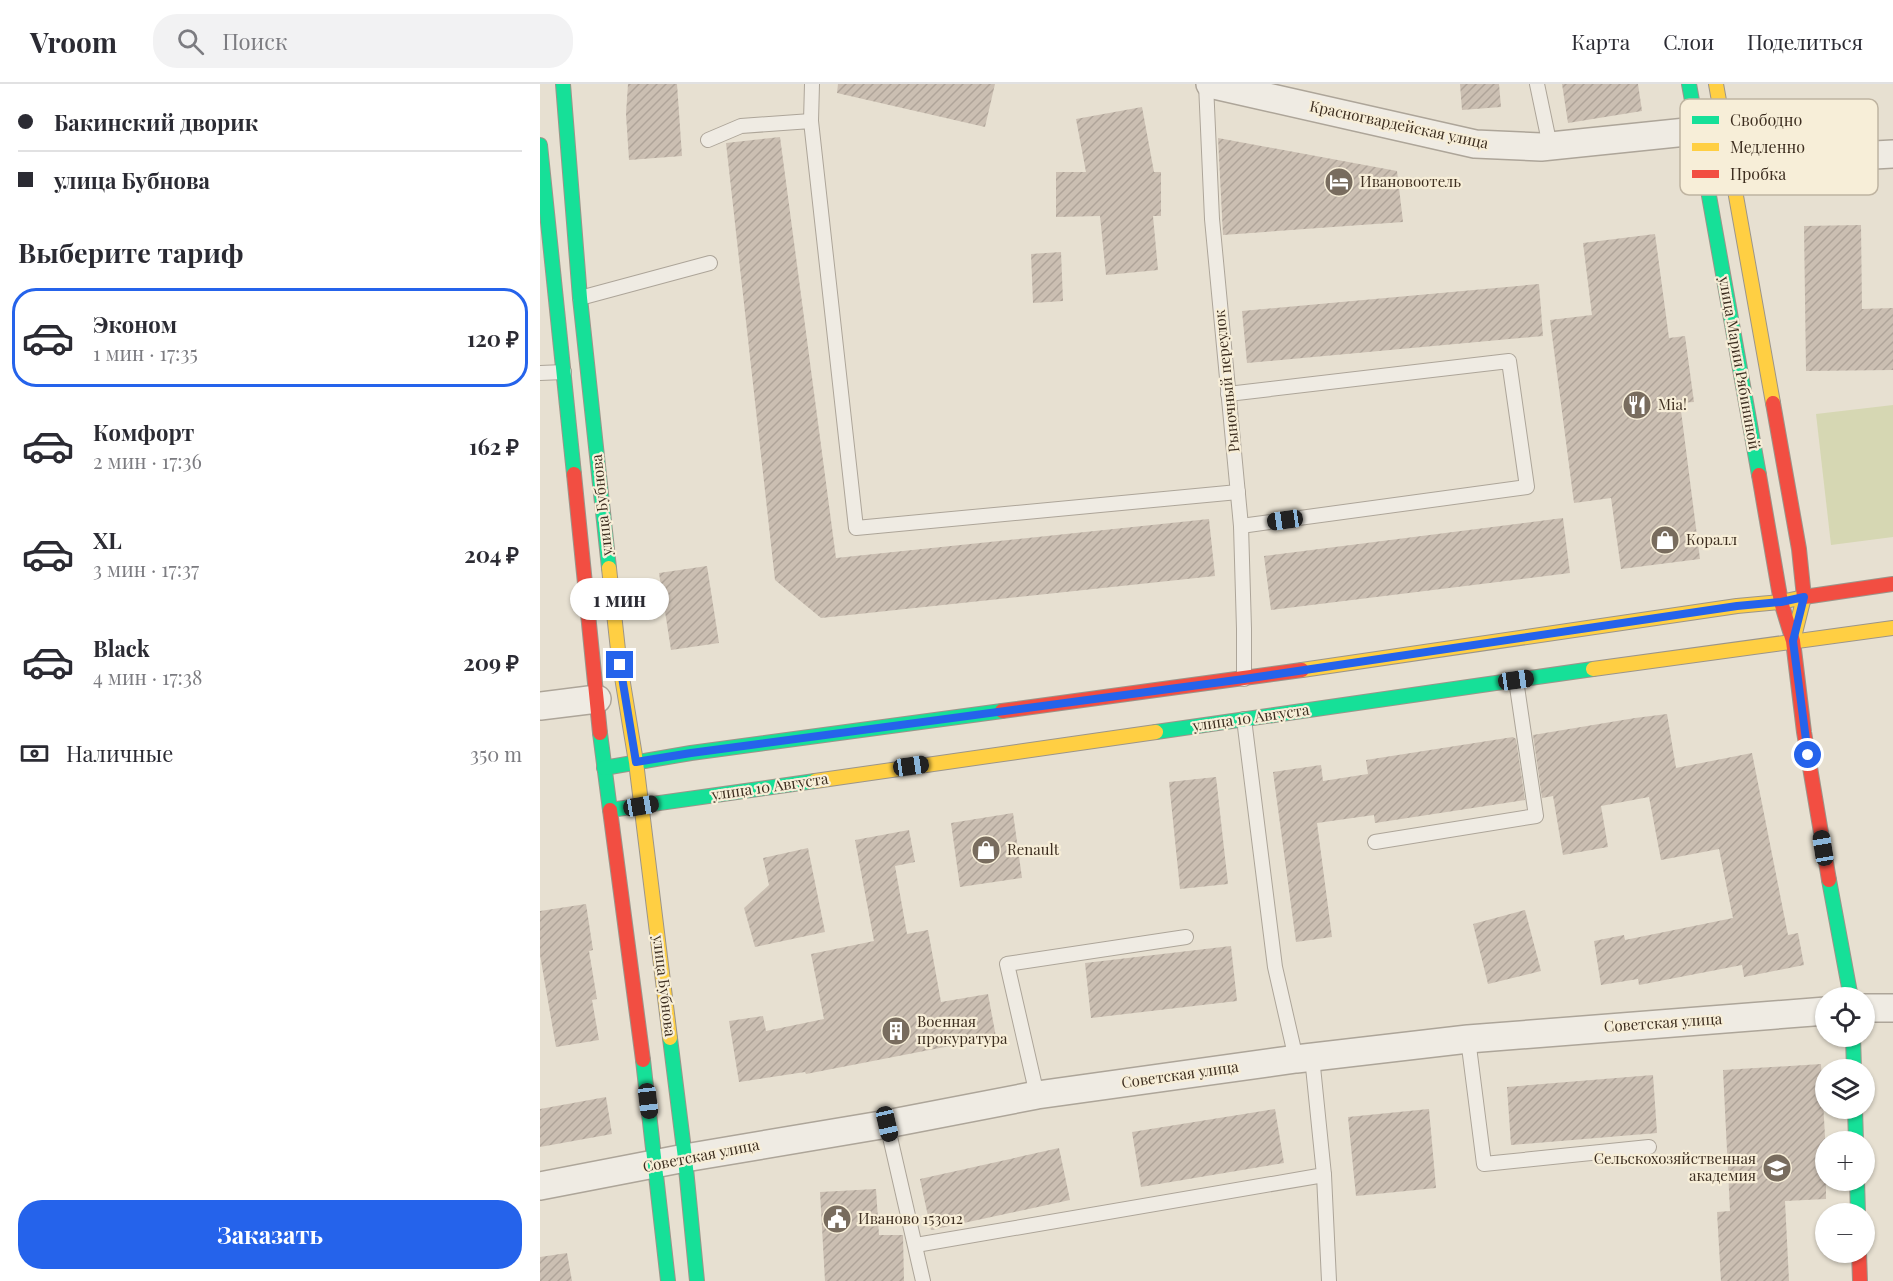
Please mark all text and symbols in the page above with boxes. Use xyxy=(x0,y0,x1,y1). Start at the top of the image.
search box xyxy=(153,14,573,68)
text: Vroom xyxy=(30,23,117,60)
icon: search xyxy=(174,25,207,58)
text: Поиск xyxy=(222,26,288,56)
text: Карта xyxy=(1571,27,1630,55)
text: Слои xyxy=(1663,27,1714,55)
text: Поделиться xyxy=(1747,27,1863,55)
street label: Красногвардейская улица xyxy=(1308,95,1491,153)
legend xyxy=(1680,99,1878,195)
text: Бакинский дворик xyxy=(54,107,258,137)
text: Свободно xyxy=(1730,109,1802,130)
text: Медленно xyxy=(1730,136,1805,157)
text: Пробка xyxy=(1730,163,1786,184)
text: улица Бубнова xyxy=(54,165,210,195)
hotel icon: Ивановоотель xyxy=(1323,166,1355,198)
place label: Ивановоотель xyxy=(1360,171,1461,191)
text: Выберите тариф xyxy=(18,234,244,270)
street label: улица Марии Рябининой xyxy=(1715,274,1765,451)
street label: Рыночный переулок xyxy=(1209,308,1243,453)
text: Эконом xyxy=(93,309,177,339)
icon: car xyxy=(21,311,75,365)
text: 120 ₽ xyxy=(467,323,519,353)
text: 1 мин · 17:35 xyxy=(93,339,198,366)
restaurant icon: Mia! xyxy=(1621,389,1653,421)
place label: Mia! xyxy=(1658,394,1687,414)
text: Комфорт xyxy=(93,417,194,447)
icon: car xyxy=(21,419,75,473)
text: 162 ₽ xyxy=(469,431,519,461)
text: 2 мин · 17:36 xyxy=(93,447,202,474)
street label: улица Бубнова xyxy=(586,453,616,558)
car xyxy=(1266,509,1304,531)
shop icon: Коралл xyxy=(1649,524,1681,556)
text: XL xyxy=(93,525,122,555)
icon: car xyxy=(21,527,75,581)
place label: Коралл xyxy=(1686,529,1738,549)
text: 204 ₽ xyxy=(464,539,519,569)
text: 3 мин · 17:37 xyxy=(93,555,199,582)
callout: 1 мин xyxy=(571,578,670,620)
text: 1 мин xyxy=(593,585,646,612)
text: Black xyxy=(93,633,150,663)
icon: car xyxy=(21,635,75,689)
text: 209 ₽ xyxy=(463,647,519,677)
route end xyxy=(606,651,633,678)
text: 4 мин · 17:38 xyxy=(93,663,202,690)
car xyxy=(1497,669,1535,691)
street label: улица 10 Августа xyxy=(1190,699,1311,735)
icon: cash xyxy=(18,737,51,770)
text: Наличные xyxy=(66,738,173,768)
text: 350 m xyxy=(470,740,522,767)
route start xyxy=(1794,741,1821,768)
car xyxy=(892,755,930,777)
street label: улица 10 Августа xyxy=(709,768,830,804)
car xyxy=(622,794,660,818)
car xyxy=(1811,829,1835,867)
shop icon: Renault xyxy=(970,834,1002,866)
place label: Renault xyxy=(1007,839,1060,859)
street label: улица Бубнова xyxy=(649,933,681,1038)
map controls xyxy=(1815,987,1875,1263)
button: locate xyxy=(1815,987,1875,1047)
street label: Советская улица xyxy=(1603,1008,1723,1036)
place label: Военная прокуратура xyxy=(917,1011,1008,1048)
building icon: Военная прокуратура xyxy=(880,1015,912,1047)
street label: Советская улица xyxy=(1120,1056,1240,1092)
button: layers xyxy=(1815,1059,1875,1119)
car xyxy=(637,1082,659,1120)
car xyxy=(874,1104,900,1144)
button: + xyxy=(1815,1131,1875,1191)
street label: Советская улица xyxy=(641,1134,761,1176)
place label: Сельскохозяйственная академия xyxy=(1594,1148,1756,1185)
school or university icon: Сельскохозяйственная академия xyxy=(1761,1152,1793,1184)
button: Заказать xyxy=(18,1200,522,1269)
public building icon: Иваново 153012 xyxy=(821,1203,853,1235)
button: − xyxy=(1815,1203,1875,1263)
place label: Иваново 153012 xyxy=(858,1208,963,1228)

